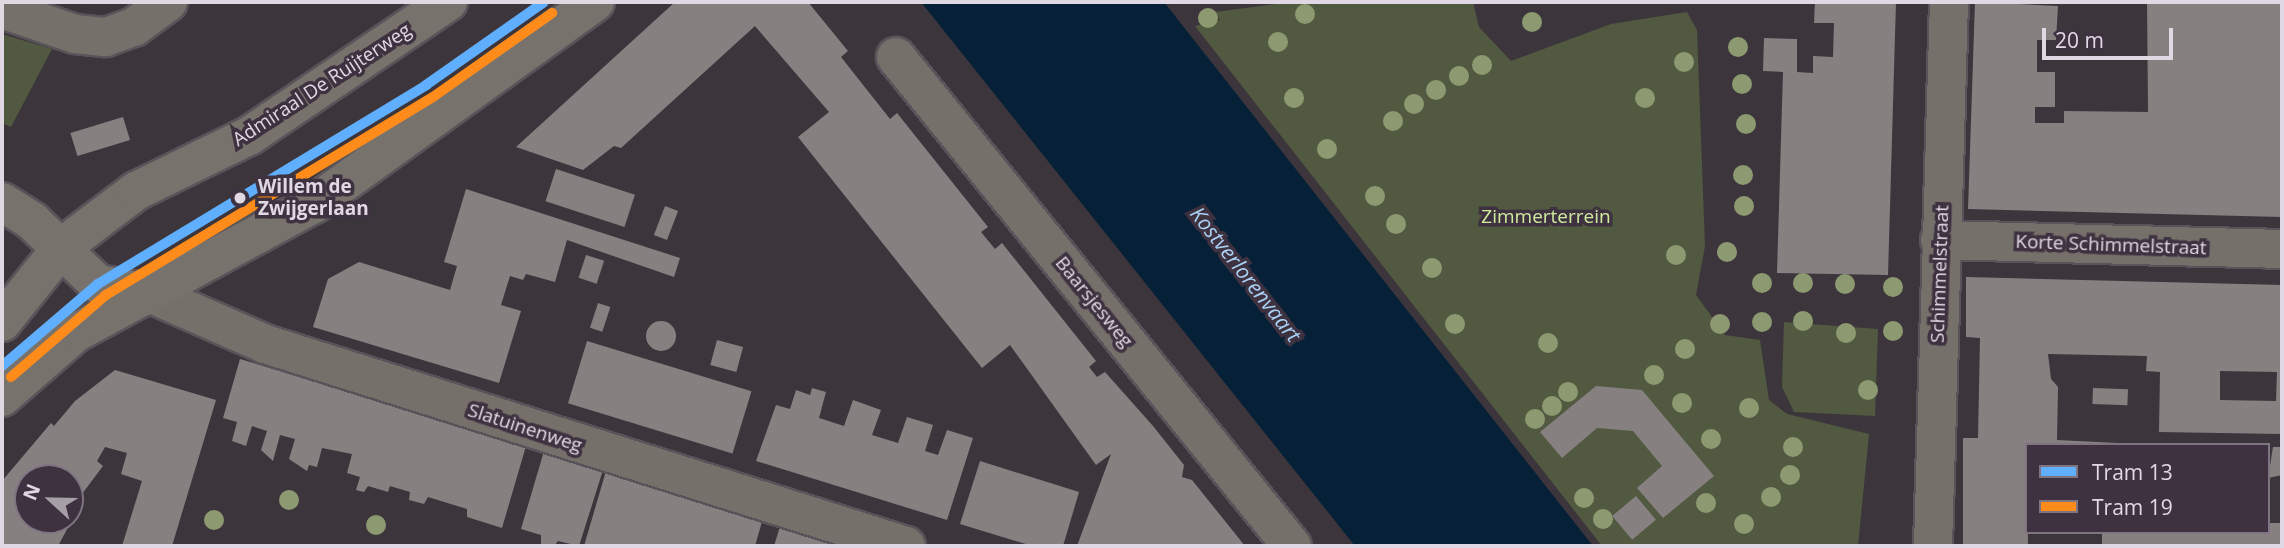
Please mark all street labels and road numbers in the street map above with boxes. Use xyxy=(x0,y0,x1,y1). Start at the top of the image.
street label: Admiraal De Ruijterweg xyxy=(229,19,415,151)
street label: Schimmelstraat xyxy=(1926,205,1954,343)
street label: Korte Schimmelstraat xyxy=(2015,230,2207,260)
street label: Baarsjesweg xyxy=(1050,252,1138,352)
street label: Slatuinenweg xyxy=(465,399,585,457)

